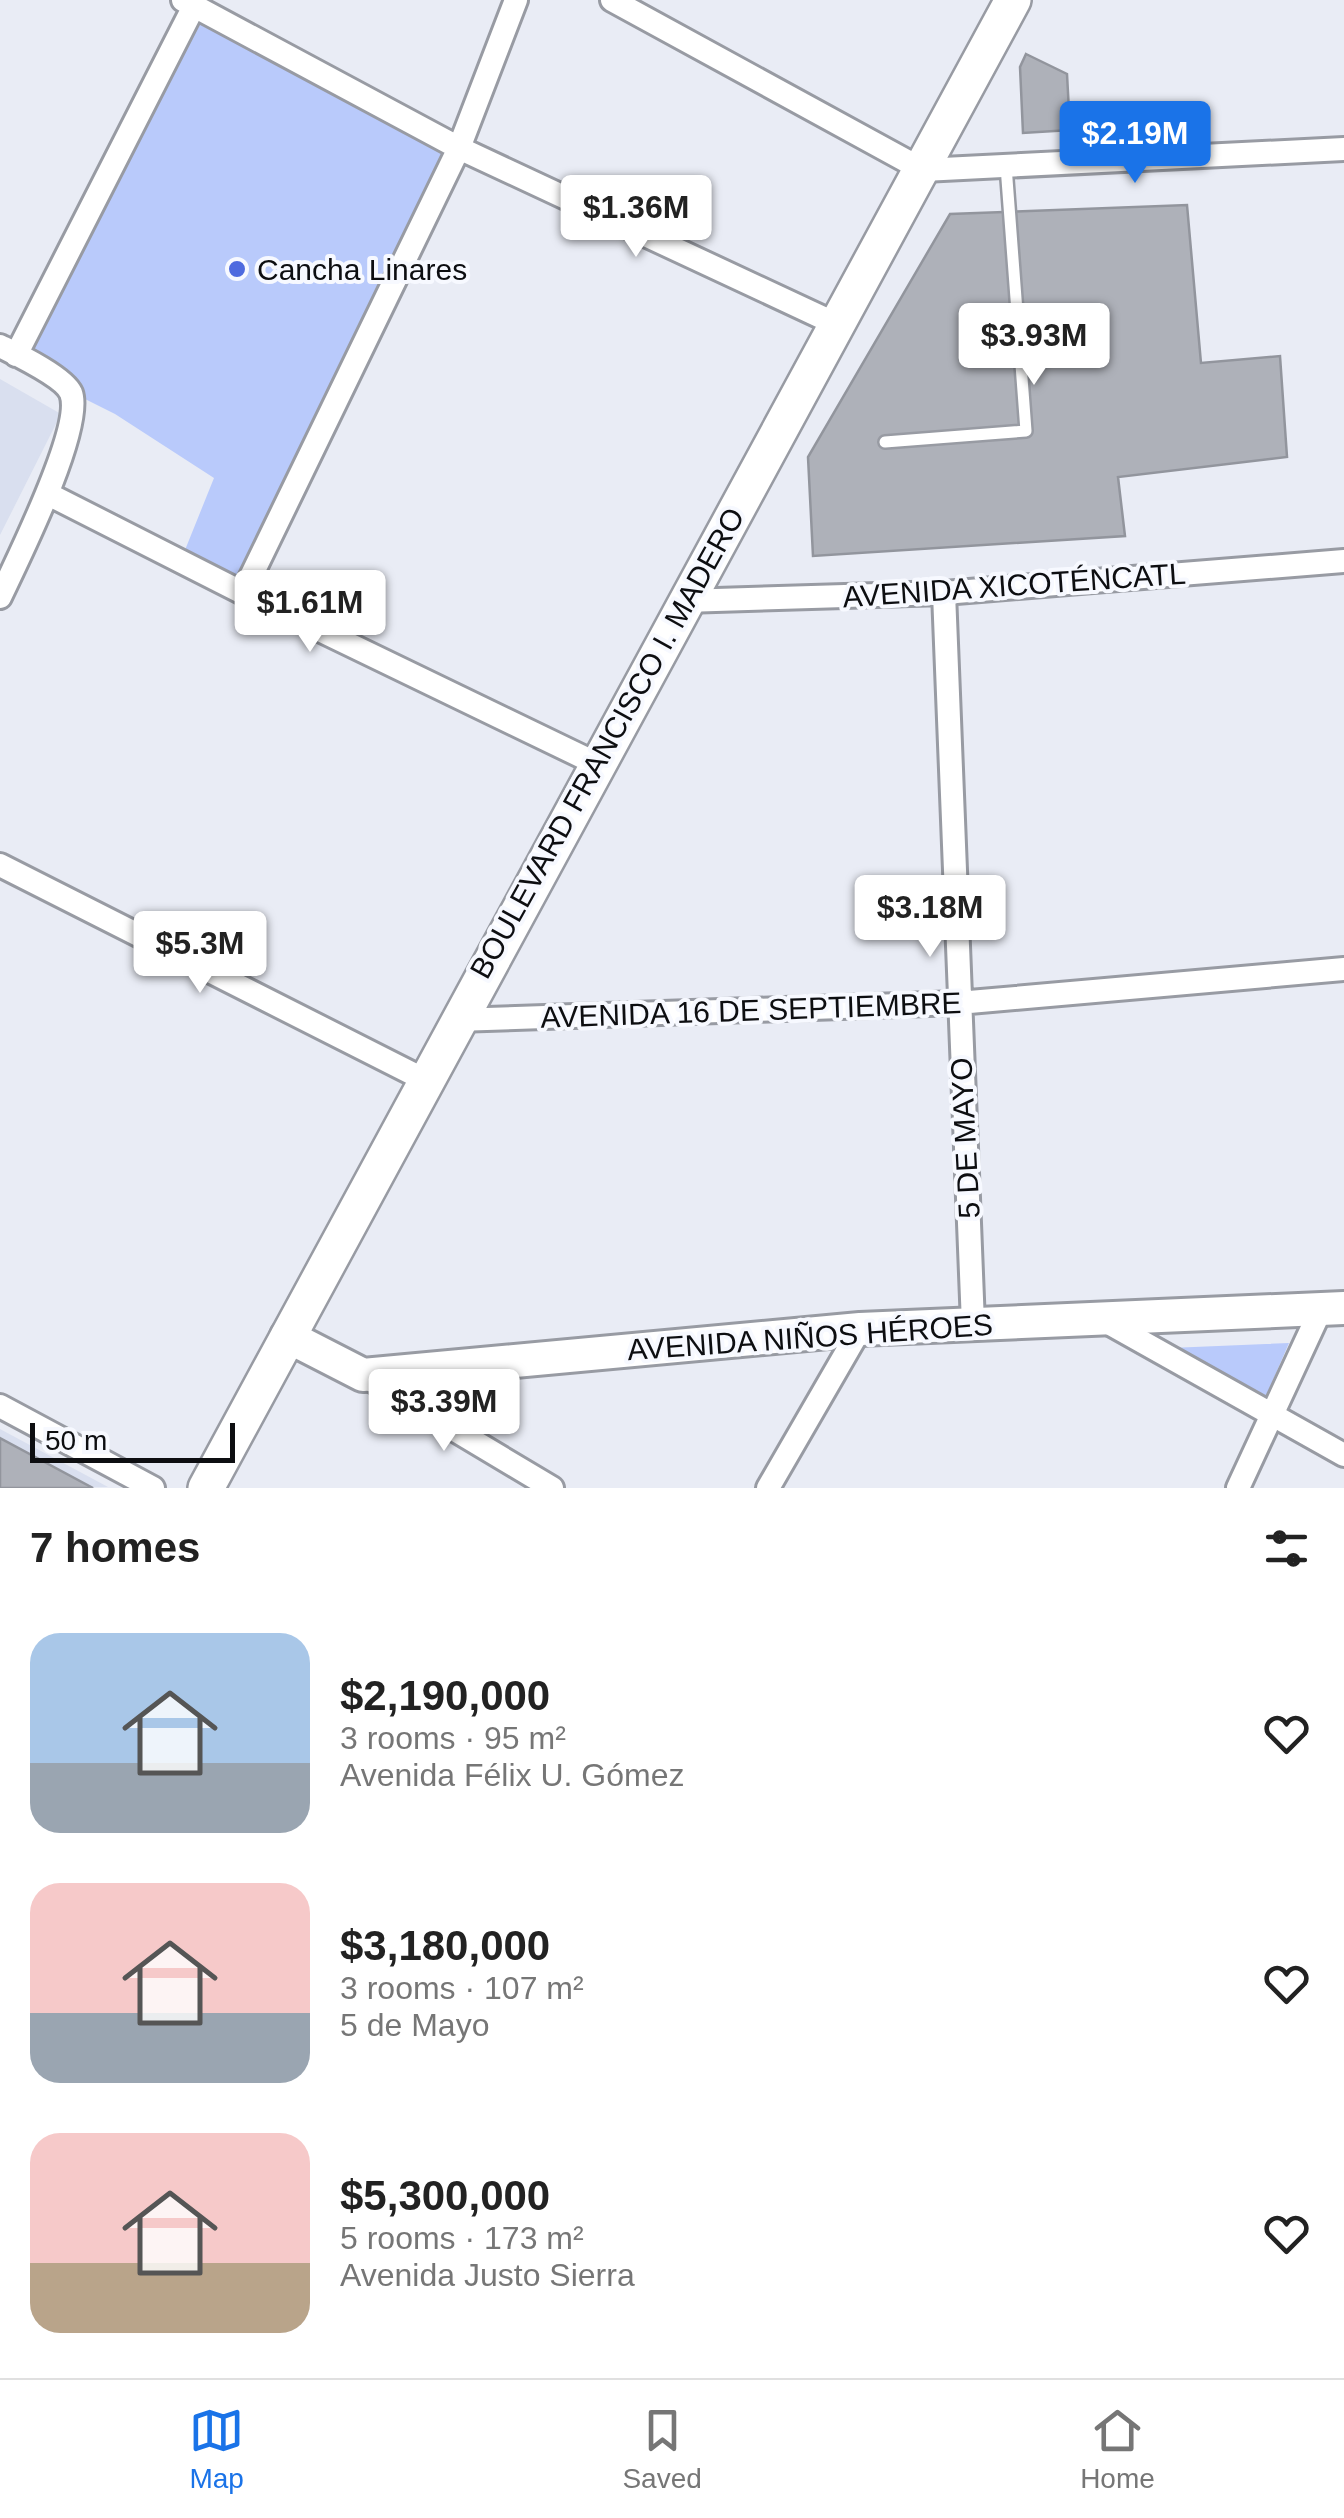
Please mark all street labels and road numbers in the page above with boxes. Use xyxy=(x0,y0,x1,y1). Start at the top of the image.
street label: BOULEVARD FRANCISCO I. MADERO xyxy=(463,502,751,984)
street label: AVENIDA XICOTÉNCATL xyxy=(841,557,1187,613)
street label: AVENIDA 16 DE SEPTIEMBRE xyxy=(540,986,962,1034)
street label: 5 DE MAYO xyxy=(944,1057,986,1219)
street label: AVENIDA NIÑOS HÉROES xyxy=(626,1308,994,1366)

